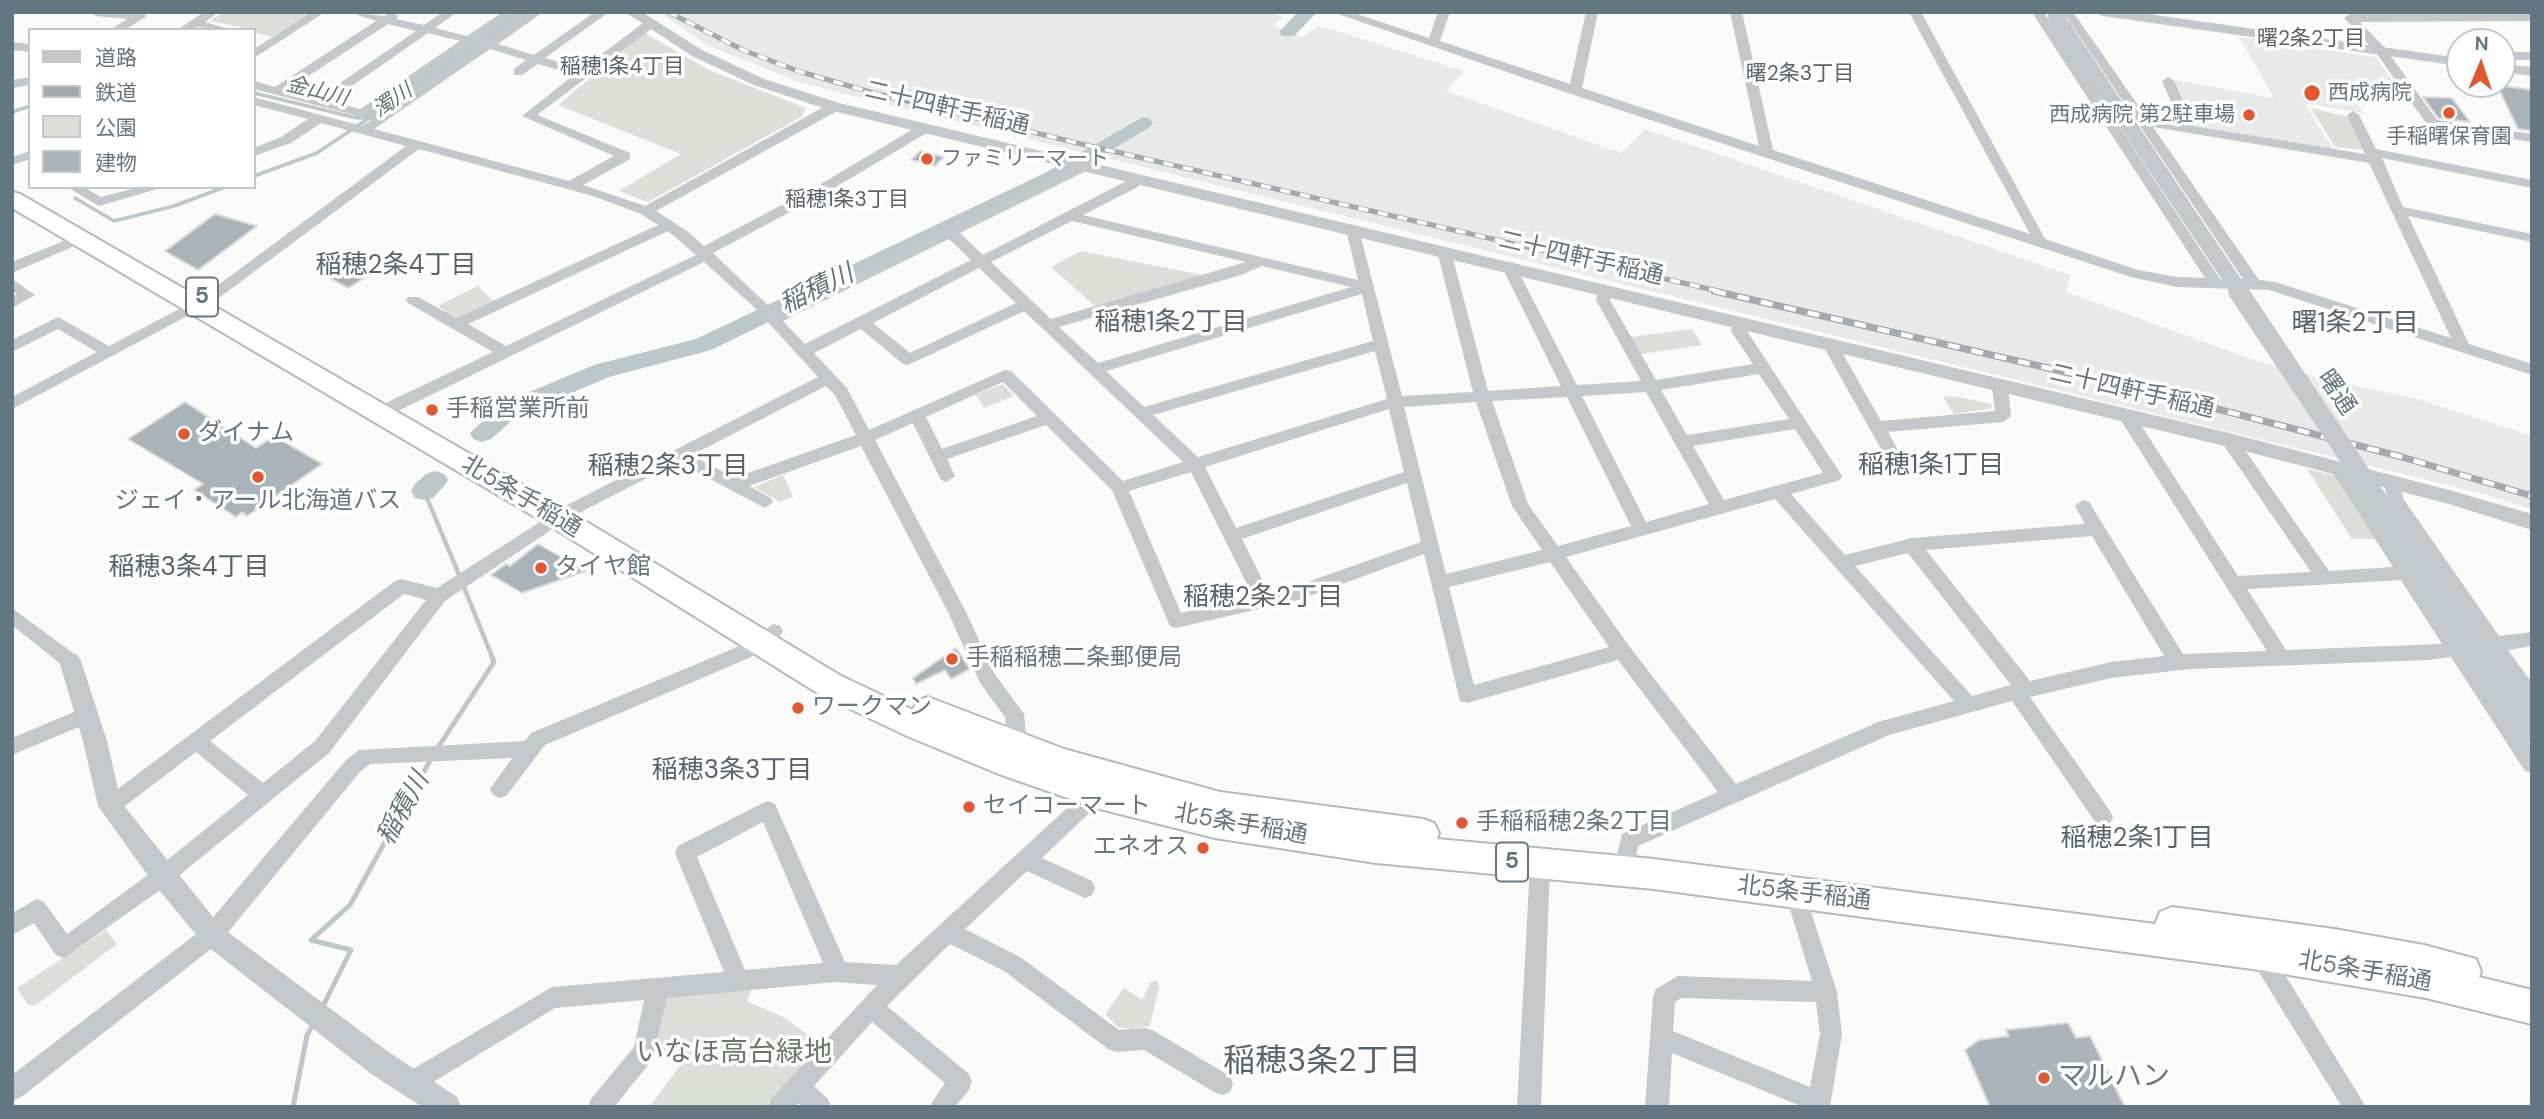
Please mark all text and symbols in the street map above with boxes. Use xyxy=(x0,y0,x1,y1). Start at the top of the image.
district label: 曙2条2丁目 xyxy=(2257,26,2365,52)
legend xyxy=(28,28,256,189)
north arrow xyxy=(2446,28,2516,98)
text: N xyxy=(2474,31,2489,56)
text: 道路 xyxy=(95,44,137,72)
district label: 稲穂1条4丁目 xyxy=(560,54,684,80)
district label: 曙2条3丁目 xyxy=(1746,61,1854,87)
water label: 金山川 xyxy=(283,72,351,112)
street label: 二十四軒手稲通 xyxy=(862,76,1032,142)
text: 鉄道 xyxy=(95,79,137,107)
water label: 濁川 xyxy=(369,79,417,123)
place label: 西成病院 xyxy=(2328,80,2412,106)
marker: 西成病院 xyxy=(2302,83,2322,103)
place label: 西成病院 第2駐車場 xyxy=(2049,102,2235,128)
marker: 手稲曙保育園 xyxy=(2441,105,2457,121)
marker: 西成病院 第2駐車場 xyxy=(2241,107,2257,123)
text: 公園 xyxy=(95,114,137,142)
place label: 手稲曙保育園 xyxy=(2386,124,2512,150)
place label: ファミリーマート xyxy=(941,146,1109,172)
text: 建物 xyxy=(95,149,137,177)
marker: ファミリーマート xyxy=(919,151,935,167)
district label: 稲穂1条3丁目 xyxy=(785,187,909,213)
street label: 二十四軒手稲通 xyxy=(1496,226,1666,292)
district label: 稲穂2条4丁目 xyxy=(316,250,476,282)
water label: 稲積川 xyxy=(775,259,859,321)
road number: 5 xyxy=(186,278,218,316)
district label: 稲穂1条2丁目 xyxy=(1094,307,1248,339)
district label: 曙1条2丁目 xyxy=(2291,308,2419,340)
street label: 二十四軒手稲通 xyxy=(2047,359,2217,425)
street label: 曙通 xyxy=(2311,365,2361,421)
place label: 手稲営業所前 xyxy=(446,396,590,424)
marker: 手稲営業所前 xyxy=(424,402,440,418)
place label: ダイナム xyxy=(198,420,294,448)
marker: ダイナム xyxy=(176,426,192,442)
street label: 北5条手稲通 xyxy=(456,450,586,544)
district label: 稲穂1条1丁目 xyxy=(1858,450,2004,482)
district label: 稲穂2条3丁目 xyxy=(588,451,748,483)
marker: ジェイ・アール北海道バス xyxy=(250,469,266,485)
place label: ジェイ・アール北海道バス xyxy=(115,488,401,516)
district label: 稲穂3条4丁目 xyxy=(108,552,270,584)
place label: タイヤ館 xyxy=(555,554,651,582)
marker: タイヤ館 xyxy=(533,560,549,576)
district label: 稲穂2条2丁目 xyxy=(1183,582,1343,614)
place label: 手稲稲穂二条郵便局 xyxy=(966,645,1182,673)
marker: 手稲稲穂二条郵便局 xyxy=(944,651,960,667)
place label: ワークマン xyxy=(812,694,932,722)
marker: ワークマン xyxy=(790,700,806,716)
district label: 稲穂3条3丁目 xyxy=(652,755,812,787)
water label: 稲積川 xyxy=(371,767,437,851)
place label: セイコーマート xyxy=(983,793,1151,821)
marker: セイコーマート xyxy=(961,799,977,815)
street label: 北5条手稲通 xyxy=(1172,799,1310,851)
place label: 手稲稲穂2条2丁目 xyxy=(1476,809,1672,837)
marker: 手稲稲穂2条2丁目 xyxy=(1454,815,1470,831)
district label: 稲穂2条1丁目 xyxy=(2060,823,2214,855)
place label: エネオス xyxy=(1093,834,1189,862)
marker: エネオス xyxy=(1195,840,1211,856)
road number: 5 xyxy=(1496,842,1528,882)
street label: 北5条手稲通 xyxy=(1735,872,1873,916)
street label: 北5条手稲通 xyxy=(2296,946,2434,998)
park label: いなほ高台緑地 xyxy=(636,1037,832,1071)
district label: 稲穂3条2丁目 xyxy=(1223,1044,1421,1082)
place label: マルハン xyxy=(2058,1061,2170,1095)
marker: マルハン xyxy=(2036,1070,2052,1086)

